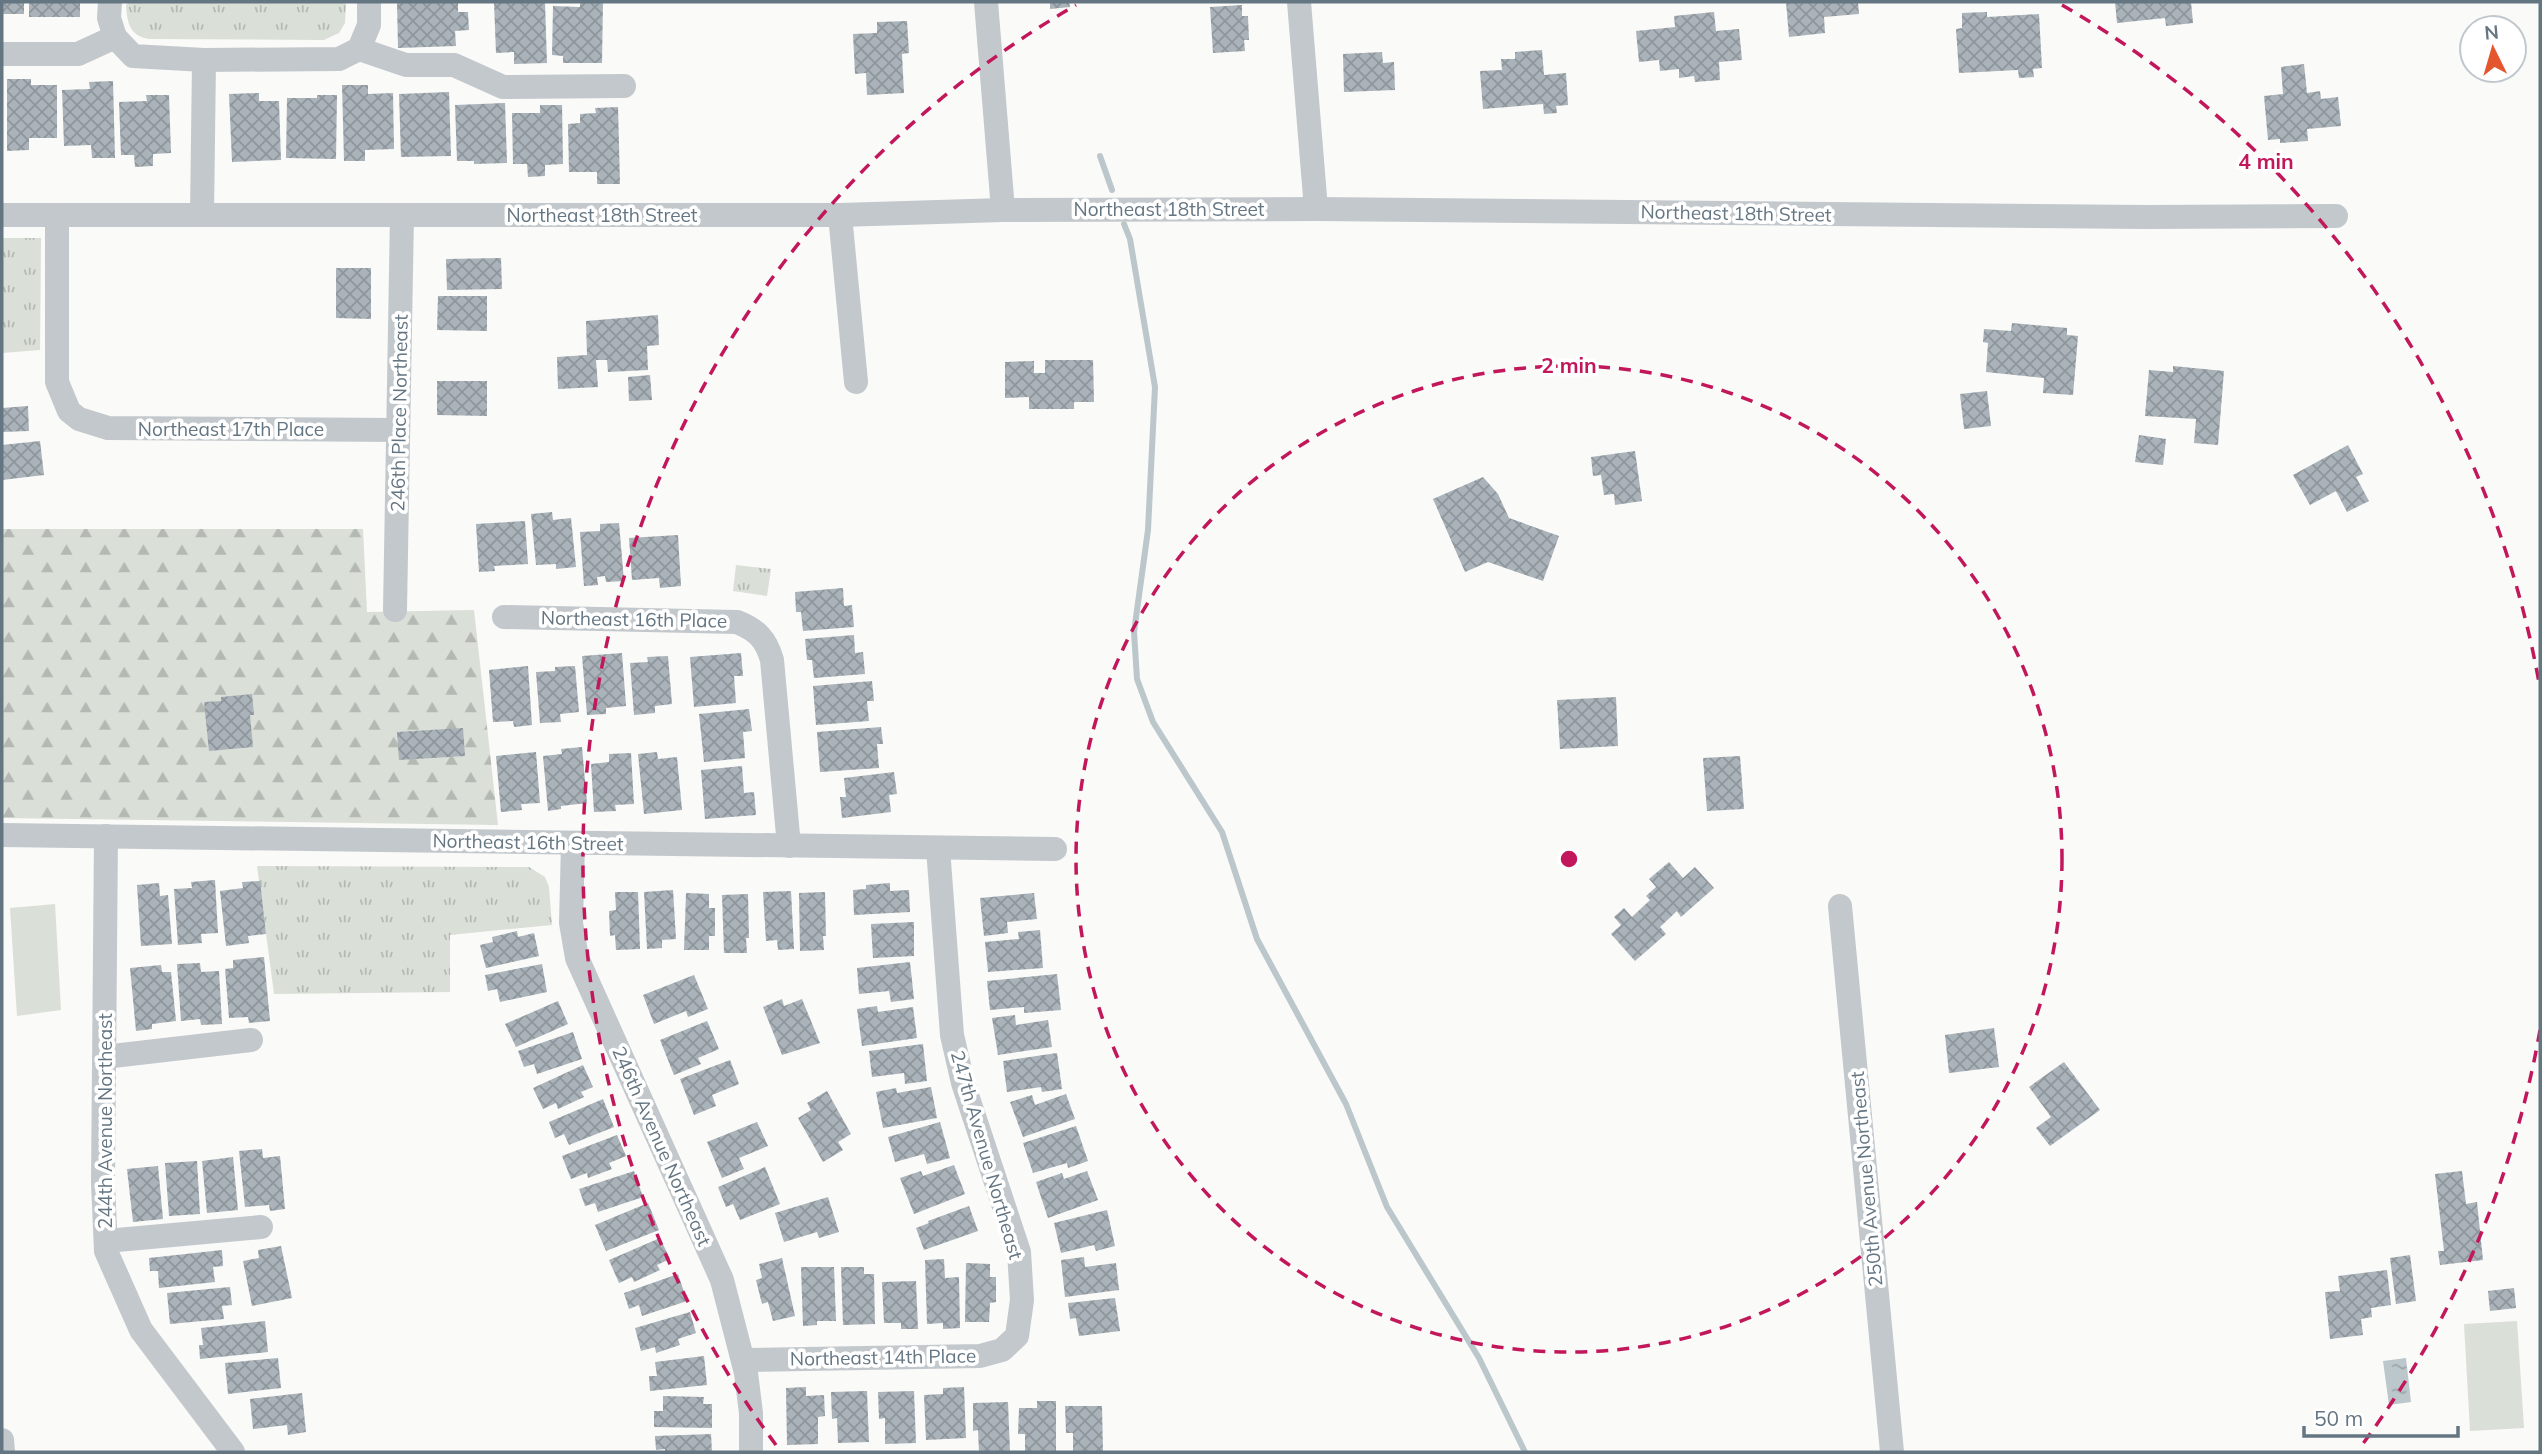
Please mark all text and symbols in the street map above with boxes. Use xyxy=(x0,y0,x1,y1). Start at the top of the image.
north arrow xyxy=(2458,14,2528,84)
text: N xyxy=(2483,19,2500,45)
text: 4 min xyxy=(2238,148,2294,174)
street label: Northeast 18th Street xyxy=(1074,197,1265,221)
street label: Northeast 18th Street xyxy=(1640,199,1832,227)
street label: Northeast 18th Street xyxy=(507,203,698,227)
street label: 246th Place Northeast xyxy=(385,314,413,512)
text: 2 min xyxy=(1541,352,1597,378)
street label: Northeast 17th Place xyxy=(138,417,324,441)
street label: Northeast 16th Place xyxy=(541,605,727,633)
street label: Northeast 16th Street xyxy=(432,828,624,856)
centre of rings xyxy=(1557,847,1581,871)
street label: 244th Avenue Northeast xyxy=(93,1013,117,1229)
street label: 246th Avenue Northeast xyxy=(607,1042,717,1250)
street label: 247th Avenue Northeast xyxy=(946,1048,1028,1262)
street label: 250th Avenue Northeast xyxy=(1845,1070,1887,1288)
street label: Northeast 14th Place xyxy=(790,1343,976,1371)
scale bar xyxy=(2304,1394,2458,1438)
text: 50 m xyxy=(2314,1405,2363,1431)

